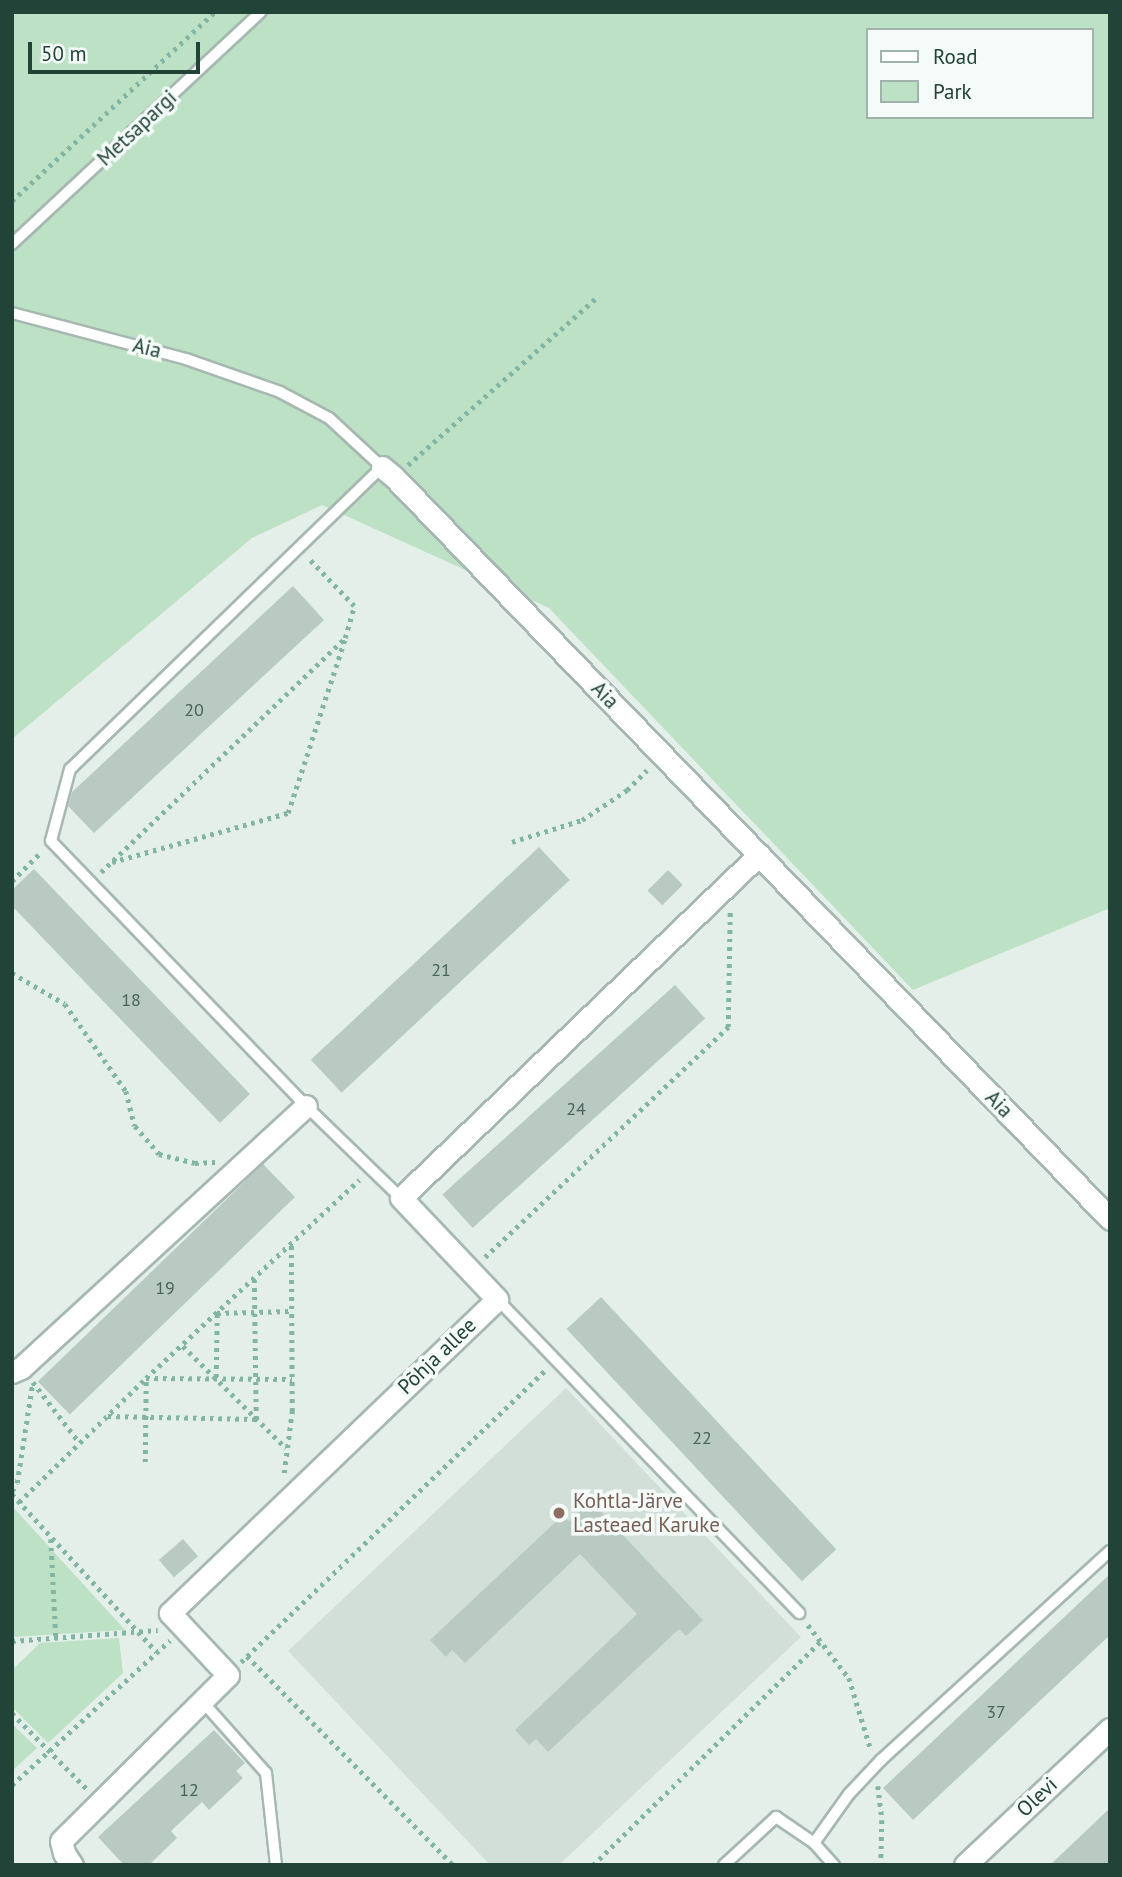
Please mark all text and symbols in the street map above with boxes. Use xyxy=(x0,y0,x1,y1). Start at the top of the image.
scale bar xyxy=(32,28,203,72)
legend xyxy=(866,28,1094,119)
text: 50 m xyxy=(41,40,87,67)
text: Road xyxy=(933,43,977,70)
text: Park xyxy=(933,78,972,105)
street label: Metsapargi xyxy=(92,85,182,171)
street label: Aia xyxy=(130,332,164,364)
street label: Aia xyxy=(586,676,624,714)
house number: 20 xyxy=(184,699,204,721)
house number: 21 xyxy=(431,959,451,981)
house number: 18 xyxy=(121,989,141,1011)
street label: Aia xyxy=(980,1085,1018,1123)
house number: 24 xyxy=(566,1098,586,1120)
house number: 19 xyxy=(155,1277,175,1299)
street label: Põhja allee xyxy=(393,1313,481,1399)
house number: 22 xyxy=(692,1427,712,1449)
place label: Kohtla-Järve Lasteaed Karuke xyxy=(573,1488,720,1538)
marker: Kohtla-Järve Lasteaed Karuke xyxy=(551,1505,567,1521)
house number: 37 xyxy=(986,1701,1006,1723)
street label: Olevi xyxy=(1011,1772,1063,1822)
house number: 12 xyxy=(179,1779,199,1801)

